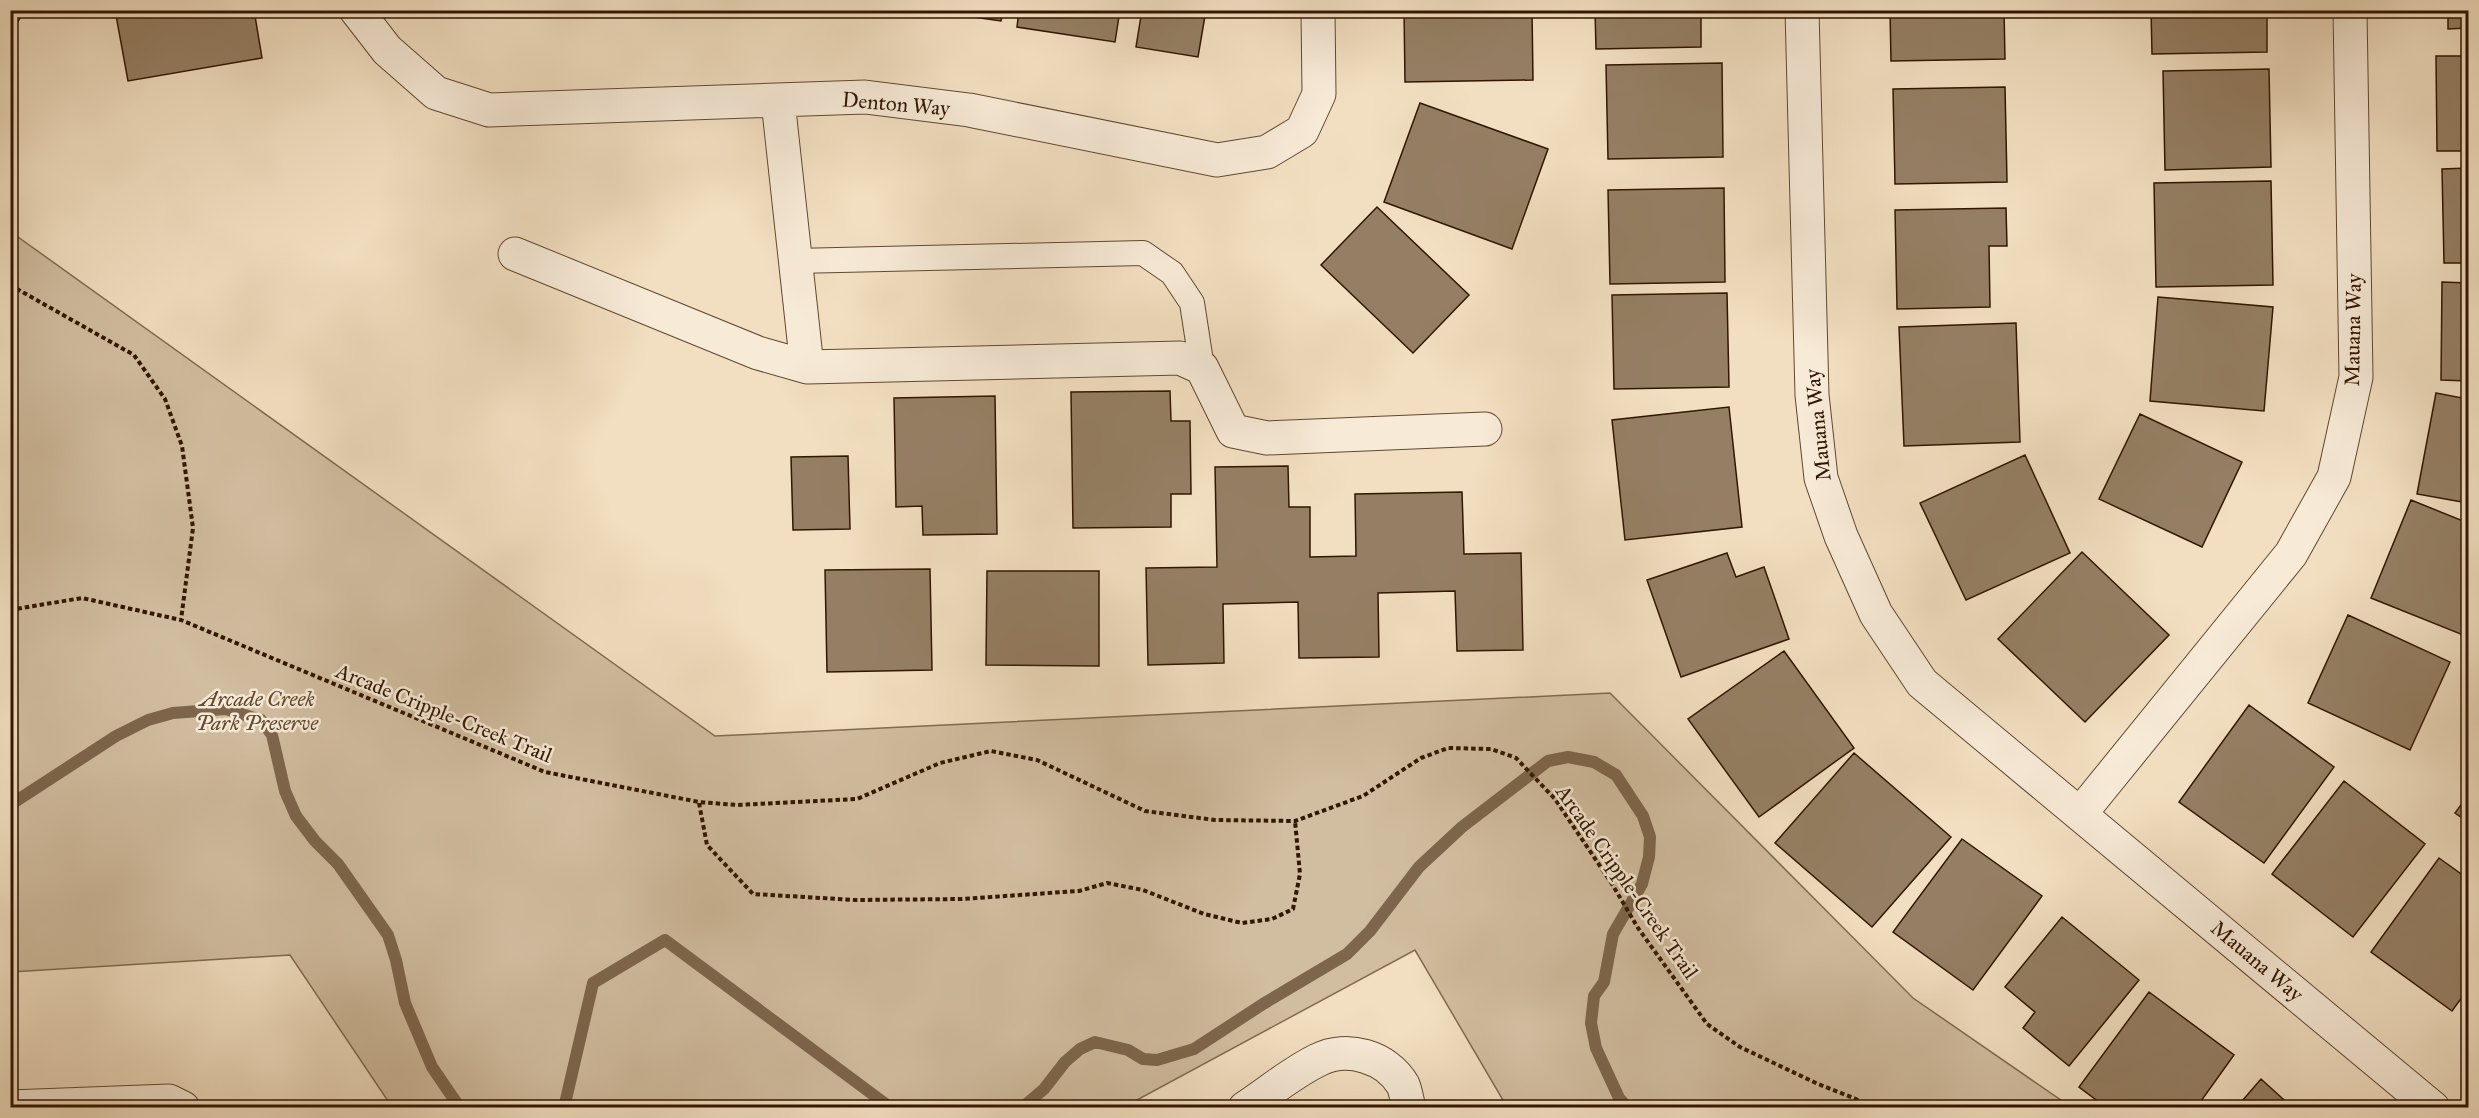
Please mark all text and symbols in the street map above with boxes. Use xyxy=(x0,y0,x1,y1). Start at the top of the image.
street label: Denton Way xyxy=(841,86,952,122)
street label: Mauana Way xyxy=(2339,272,2367,387)
street label: Mauana Way xyxy=(1799,366,1837,482)
street label: Arcade Cripple-Creek Trail xyxy=(331,657,556,768)
park label: Arcade Creek Park Preserve xyxy=(196,686,319,736)
street label: Arcade Cripple-Creek Trail xyxy=(1549,779,1704,984)
street label: Mauana Way xyxy=(2205,915,2309,1008)

